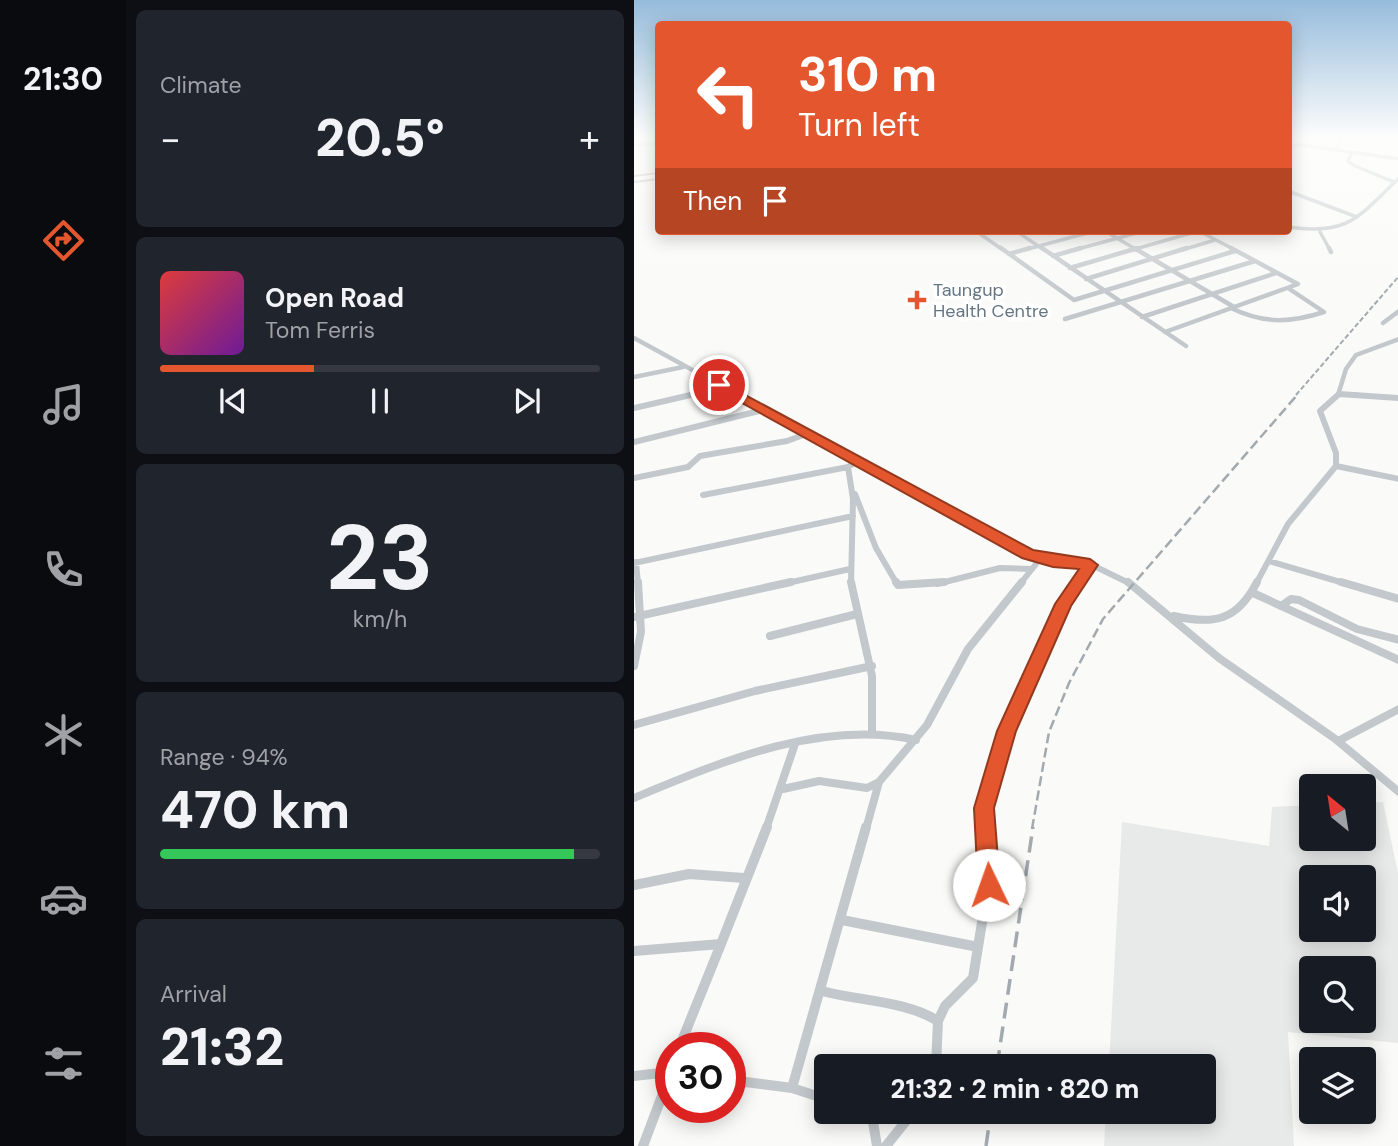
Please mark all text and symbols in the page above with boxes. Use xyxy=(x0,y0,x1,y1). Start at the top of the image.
text: 310 m xyxy=(798,42,937,106)
icon: left xyxy=(683,49,774,140)
text: 21:30 xyxy=(23,58,103,100)
text: Climate xyxy=(160,70,242,100)
text: 20.5° xyxy=(315,104,445,172)
text: Turn left xyxy=(798,104,920,146)
text: − xyxy=(160,114,181,164)
text: + xyxy=(579,114,600,164)
icon: arrive xyxy=(756,182,794,220)
text: Then xyxy=(683,184,742,218)
icon: directions xyxy=(39,216,88,265)
place label: Taungup Health Centre xyxy=(933,278,1049,323)
text: Open Road xyxy=(265,281,404,315)
marker: Taungup Health Centre xyxy=(907,290,927,310)
text: Tom Ferris xyxy=(265,315,375,345)
pin xyxy=(689,355,749,415)
icon: arrive xyxy=(700,366,738,404)
icon: music xyxy=(39,380,88,429)
icon: previous xyxy=(214,382,252,420)
icon: pause xyxy=(361,382,399,420)
icon: next xyxy=(508,382,546,420)
text: 23 xyxy=(326,499,434,617)
icon: phone xyxy=(39,545,88,594)
text: km/h xyxy=(353,604,407,634)
icon: climate xyxy=(39,710,88,759)
text: Range · 94% xyxy=(160,742,288,772)
north arrow xyxy=(1299,774,1376,850)
map controls xyxy=(1299,774,1376,1124)
text: 470 km xyxy=(160,776,350,844)
position arrow xyxy=(952,848,1026,922)
button: sound xyxy=(1299,865,1376,942)
icon: car xyxy=(39,874,88,923)
button: search xyxy=(1299,956,1376,1033)
text: Arrival xyxy=(160,979,227,1009)
text: 21:32 xyxy=(160,1013,284,1081)
speed limit sign: 30 xyxy=(655,1032,746,1123)
icon: filters xyxy=(39,1039,88,1088)
button: layers xyxy=(1299,1047,1376,1124)
text: 21:32 · 2 min · 820 m xyxy=(891,1072,1139,1106)

